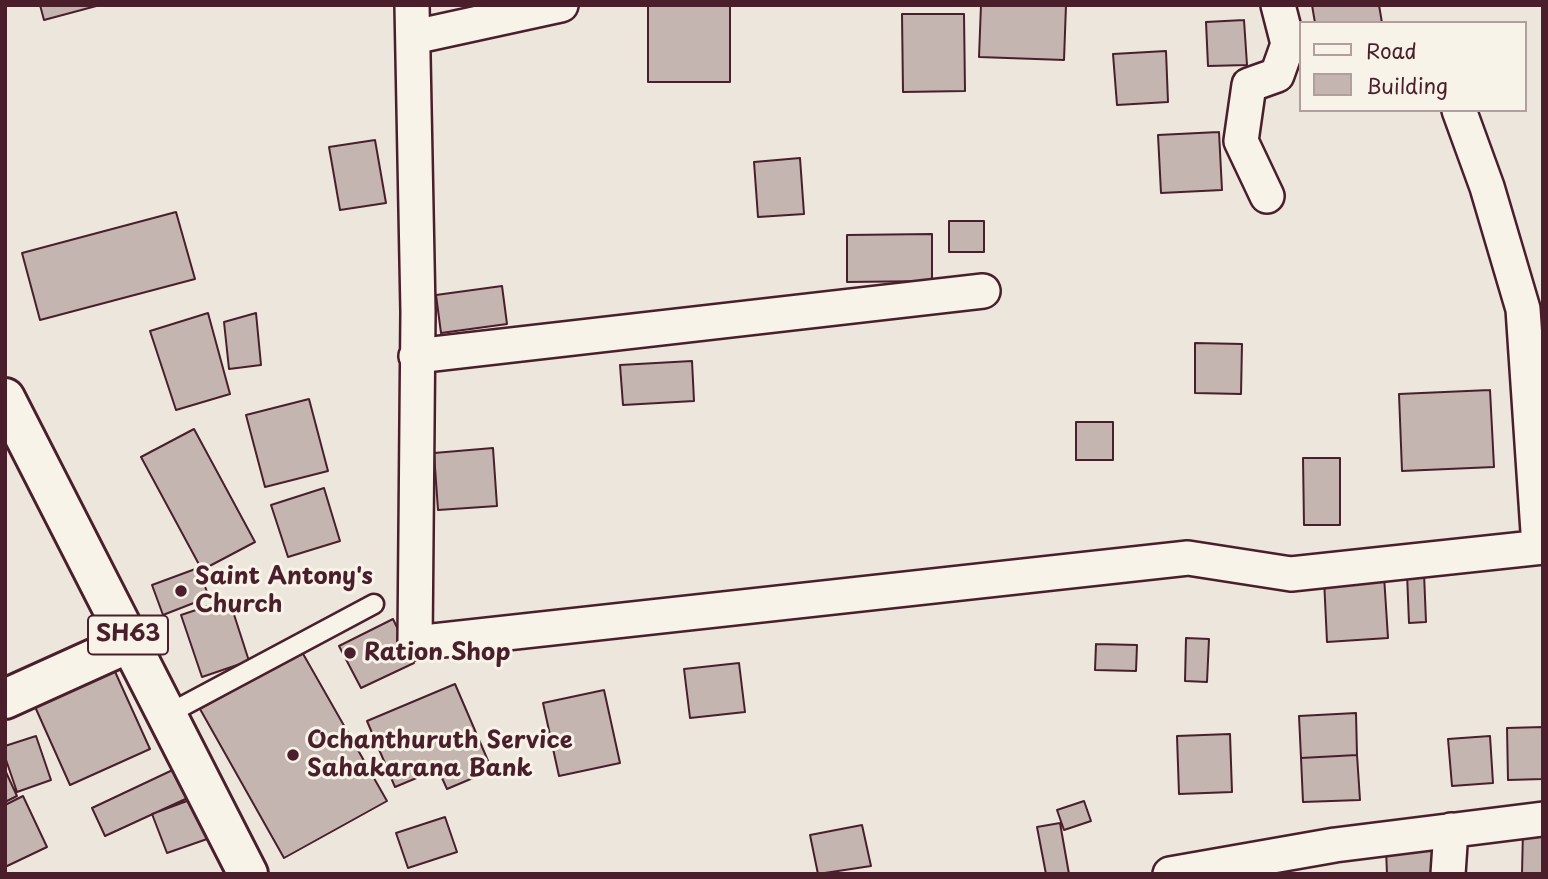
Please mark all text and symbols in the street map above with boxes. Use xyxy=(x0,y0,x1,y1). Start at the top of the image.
legend xyxy=(1300,21,1527,112)
text: Road xyxy=(1366,34,1417,66)
text: Building xyxy=(1366,69,1448,101)
place label: Saint Antony's Church xyxy=(195,563,373,619)
marker: Saint Antony's Church xyxy=(173,583,189,599)
road number: SH63 xyxy=(88,615,168,654)
place label: Ration Shop xyxy=(364,639,510,667)
marker: Ration Shop xyxy=(342,645,358,661)
place label: Ochanthuruth Service Sahakarana Bank xyxy=(307,727,573,783)
marker: Ochanthuruth Service Sahakarana Bank xyxy=(285,747,301,763)

